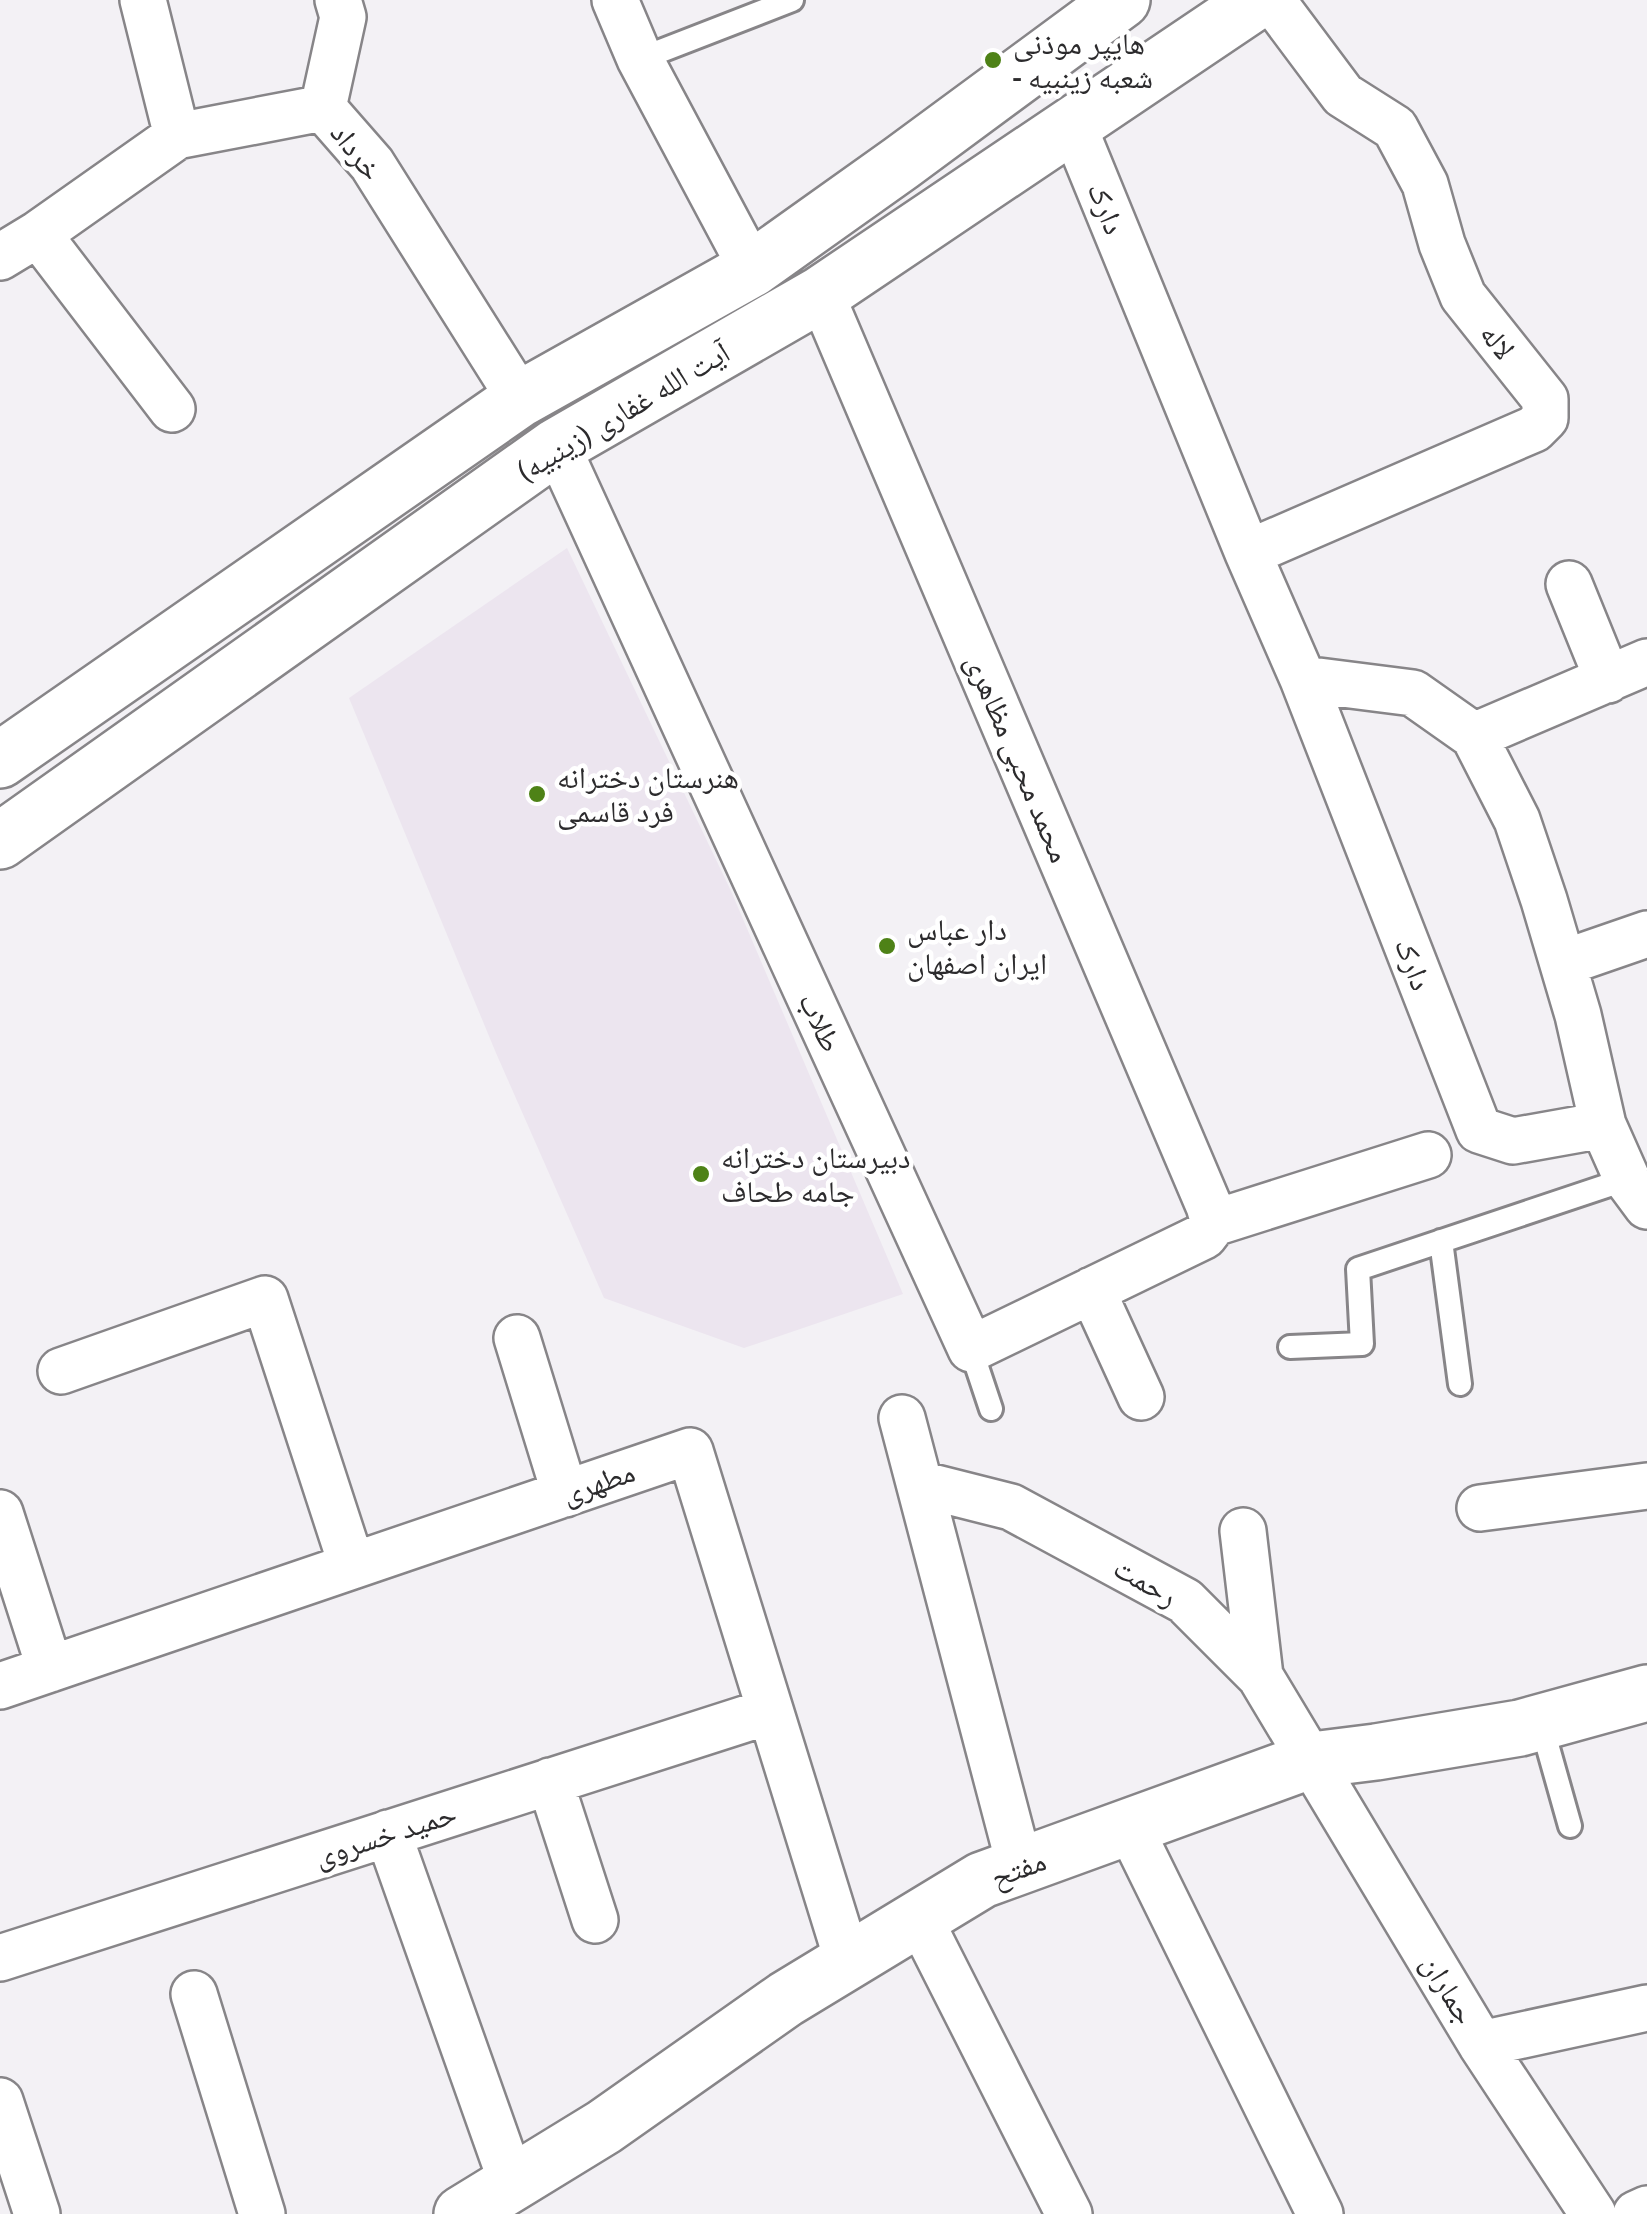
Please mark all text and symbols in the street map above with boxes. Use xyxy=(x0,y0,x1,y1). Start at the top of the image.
place label: هایپر موذنی - شعبه زینبیه xyxy=(1013,23,1153,97)
marker: هایپر موذنی - شعبه زینبیه xyxy=(982,49,1004,71)
street label: خرداد xyxy=(322,114,392,188)
street label: دارک xyxy=(1079,176,1135,240)
street label: لاله xyxy=(1471,315,1525,367)
street label: آیت الله غفاری (زینبیه) xyxy=(509,331,738,490)
street label: محمد محبی مظاهری xyxy=(957,648,1081,868)
place label: هنرستان دخترانه فرد قاسمی xyxy=(557,757,739,831)
marker: هنرستان دخترانه فرد قاسمی xyxy=(526,783,548,805)
place label: دار عباس ایران اصفهان xyxy=(907,909,1047,983)
street label: دارک xyxy=(1386,932,1442,996)
marker: دار عباس ایران اصفهان xyxy=(876,935,898,957)
street label: طلاب xyxy=(790,986,852,1058)
place label: دبیرستان دخترانه جامه طحاف xyxy=(721,1137,911,1211)
marker: دبیرستان دخترانه جامه طحاف xyxy=(690,1163,712,1185)
street label: مطهری xyxy=(556,1451,640,1513)
street label: رحمت xyxy=(1107,1547,1185,1615)
street label: حمید خسروی xyxy=(309,1792,461,1876)
street label: مفتح xyxy=(985,1840,1051,1896)
street label: جماران xyxy=(1412,1946,1486,2032)

